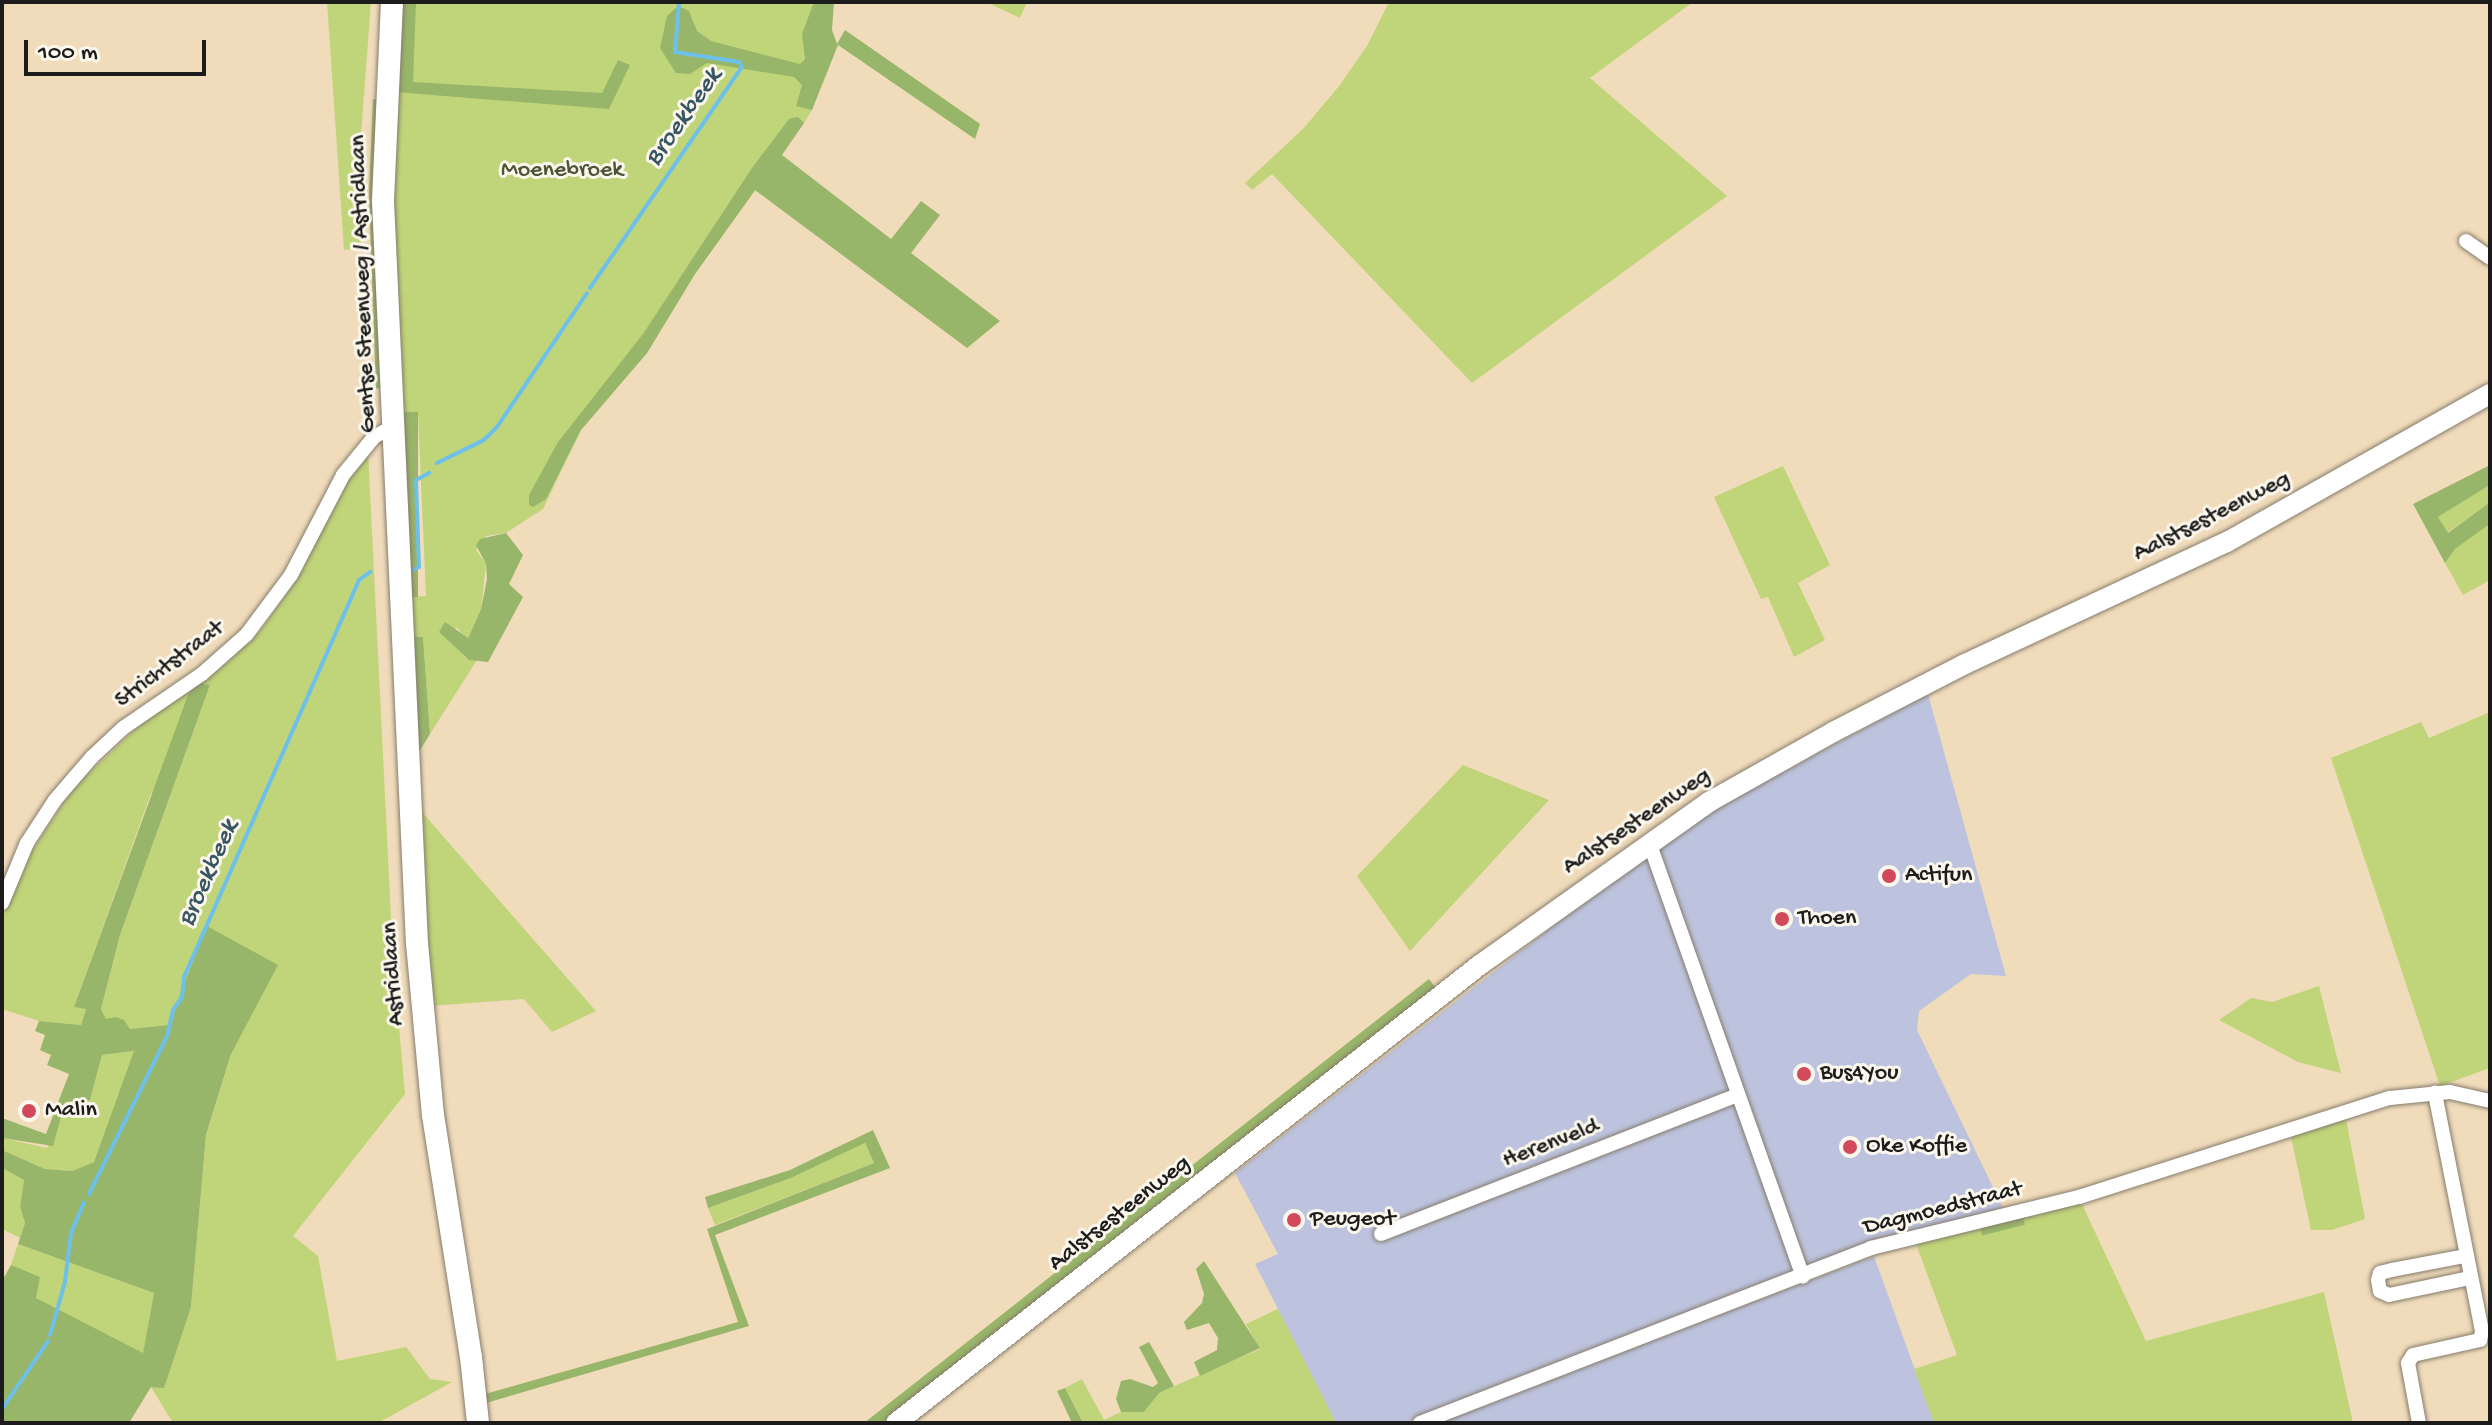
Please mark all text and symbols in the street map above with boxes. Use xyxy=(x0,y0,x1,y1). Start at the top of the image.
scale bar xyxy=(28,24,210,74)
text: 100 m xyxy=(38,39,98,68)
water label: Broekbeek xyxy=(640,63,730,173)
street label: Gentse Steenweg / Astridlaan xyxy=(344,134,384,434)
park label: Moenebroek xyxy=(501,157,623,185)
street label: Aalstsesteenweg xyxy=(2129,465,2295,569)
street label: Strichtstraat xyxy=(110,615,230,715)
street label: Aalstsesteenweg xyxy=(1558,762,1716,882)
water label: Broekbeek xyxy=(173,816,247,932)
place label: Actifun xyxy=(1905,862,1972,890)
marker: Actifun xyxy=(1880,867,1898,885)
place label: Thoen xyxy=(1798,905,1856,933)
marker: Thoen xyxy=(1773,910,1791,928)
street label: Astridlaan xyxy=(376,921,412,1027)
place label: Bus4You xyxy=(1820,1060,1899,1088)
marker: Bus4You xyxy=(1795,1065,1813,1083)
place label: Malin xyxy=(45,1097,97,1125)
marker: Malin xyxy=(20,1102,38,1120)
street label: Herenveld xyxy=(1499,1113,1603,1175)
place label: Oke Koffie xyxy=(1866,1133,1967,1161)
marker: Oke Koffie xyxy=(1841,1138,1859,1156)
street label: Aalstsesteenweg xyxy=(1043,1150,1197,1278)
street label: Dagmoedstraat xyxy=(1861,1175,2025,1243)
place label: Peugeot xyxy=(1310,1206,1395,1234)
marker: Peugeot xyxy=(1285,1211,1303,1229)

